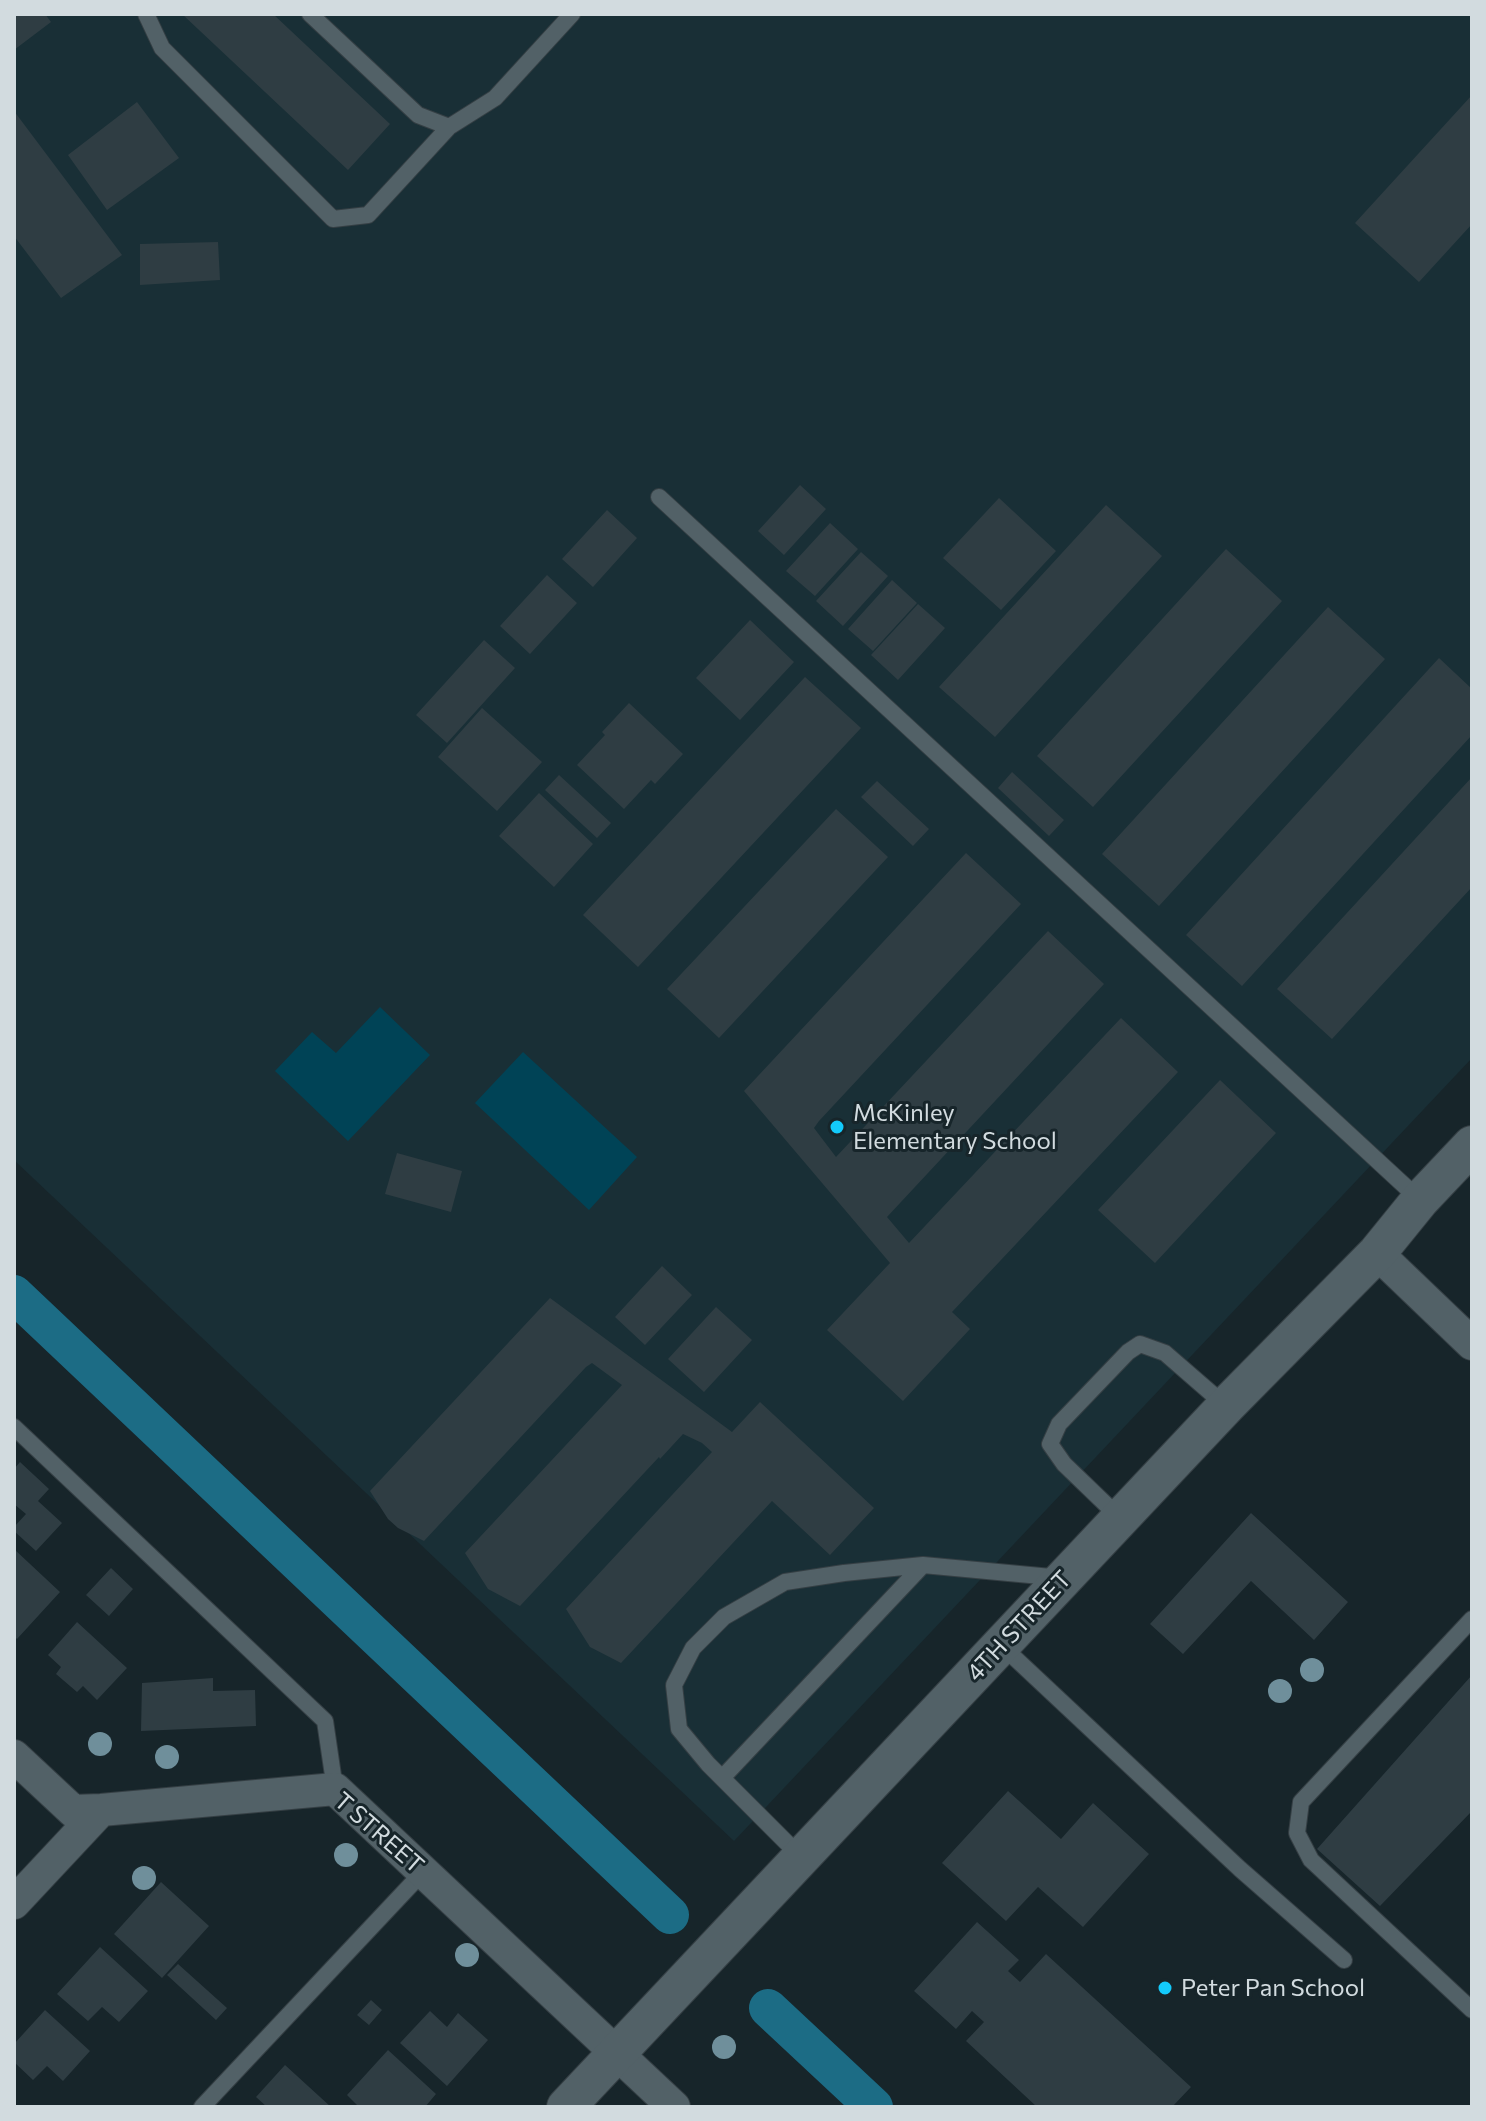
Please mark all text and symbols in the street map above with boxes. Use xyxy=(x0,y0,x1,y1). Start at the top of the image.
place label: McKinley Elementary School xyxy=(853,1099,1057,1155)
marker: McKinley Elementary School xyxy=(828,1118,846,1136)
street label: 4TH STREET xyxy=(961,1565,1077,1687)
street label: T STREET xyxy=(328,1786,430,1880)
place label: Peter Pan School xyxy=(1181,1974,1365,2002)
marker: Peter Pan School xyxy=(1156,1979,1174,1997)

